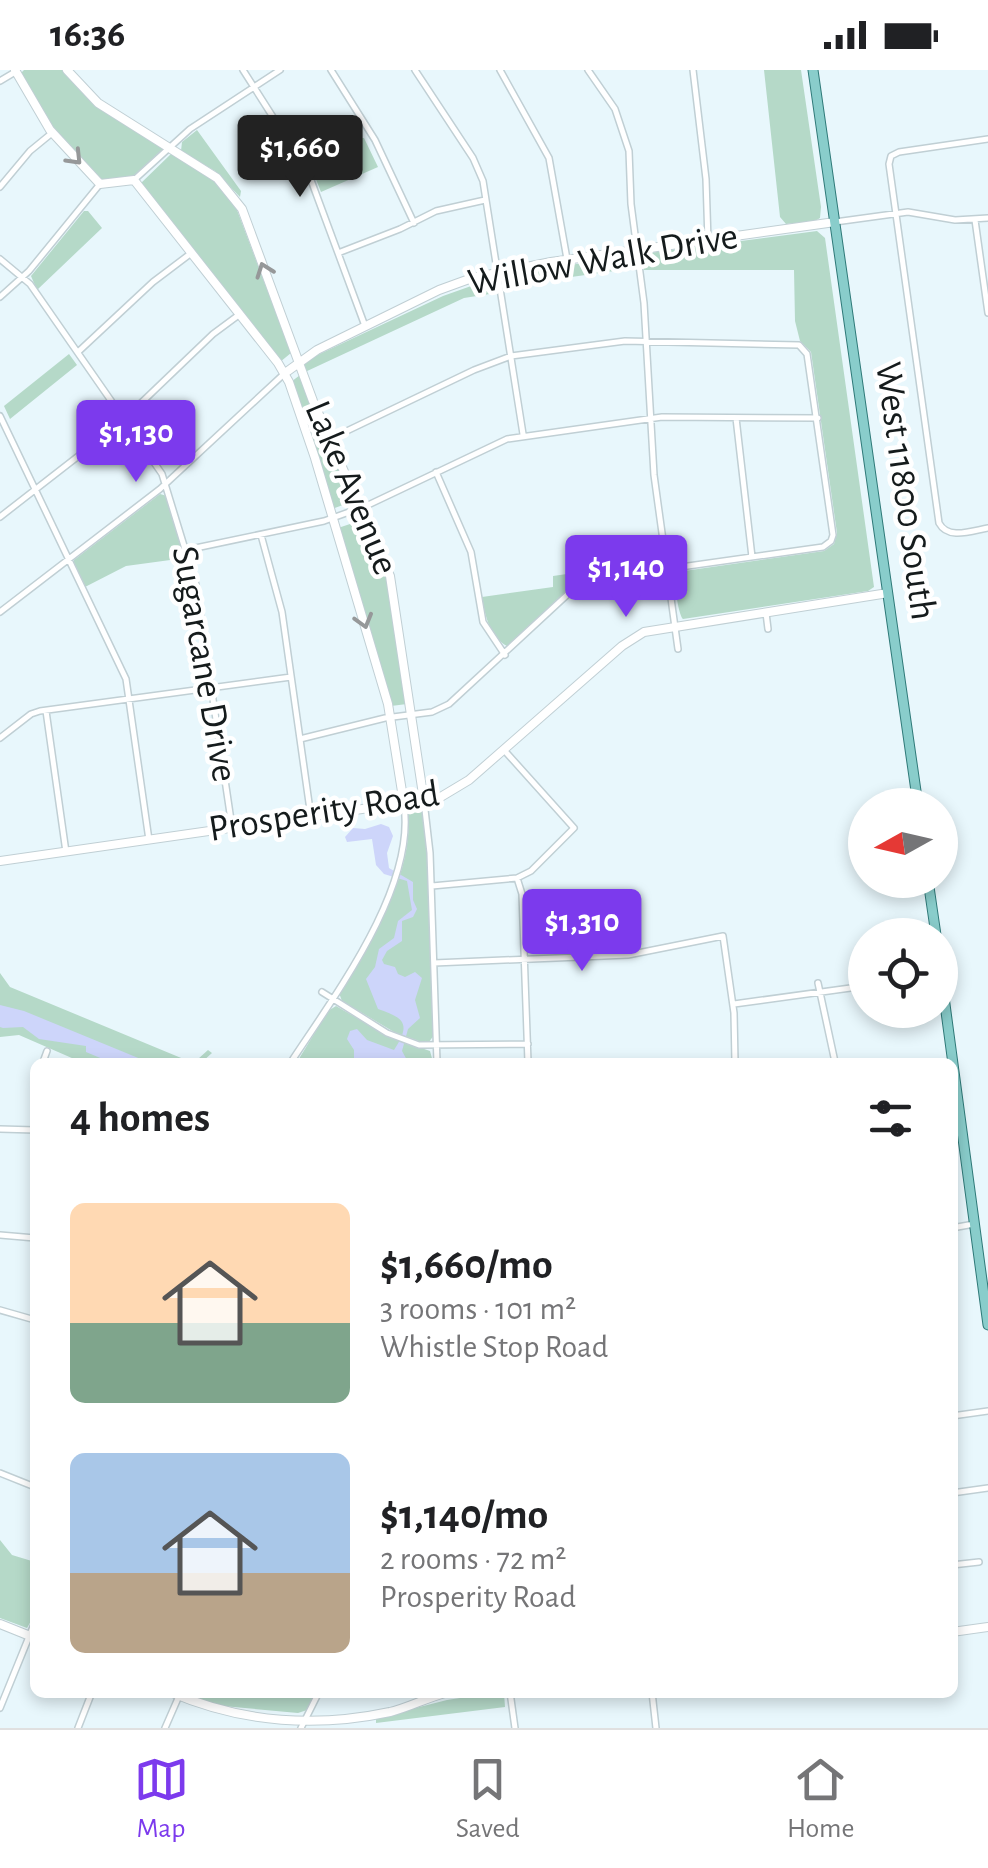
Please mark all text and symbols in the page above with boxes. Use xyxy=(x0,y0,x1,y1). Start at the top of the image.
text: 16:36 xyxy=(50,16,125,54)
pin: $1,660 xyxy=(219,115,381,200)
text: $1,660 xyxy=(260,131,340,163)
one-way arrow xyxy=(63,146,81,164)
street label: Willow Walk Drive xyxy=(465,218,741,302)
one-way arrow xyxy=(255,262,276,279)
street label: West 11800 South xyxy=(868,360,942,622)
street label: Lake Avenue xyxy=(297,396,405,580)
pin: $1,130 xyxy=(55,400,217,485)
text: $1,130 xyxy=(98,416,174,448)
pin: $1,140 xyxy=(545,535,707,620)
street label: Sugarcane Drive xyxy=(165,543,243,785)
text: $1,140 xyxy=(587,551,665,583)
one-way arrow xyxy=(352,611,373,628)
street label: Prosperity Road xyxy=(206,775,442,849)
north arrow xyxy=(848,788,958,898)
map controls xyxy=(848,788,958,1028)
pin: $1,310 xyxy=(501,889,663,974)
text: $1,310 xyxy=(544,905,620,937)
button: locate xyxy=(848,918,958,1028)
icon: filters xyxy=(863,1091,918,1146)
text: 4 homes xyxy=(70,1097,210,1139)
icon: home xyxy=(150,1243,270,1363)
text: $1,660/mo xyxy=(380,1244,553,1286)
text: 3 rooms · 101 m² xyxy=(380,1293,576,1325)
text: Whistle Stop Road xyxy=(380,1331,608,1363)
icon: home xyxy=(150,1493,270,1613)
text: $1,140/mo xyxy=(380,1494,548,1536)
text: 2 rooms · 72 m² xyxy=(380,1543,567,1575)
text: Prosperity Road xyxy=(380,1581,576,1613)
tab: Map xyxy=(134,1752,189,1846)
tab: Saved xyxy=(456,1752,520,1846)
tab: Home xyxy=(787,1752,854,1846)

